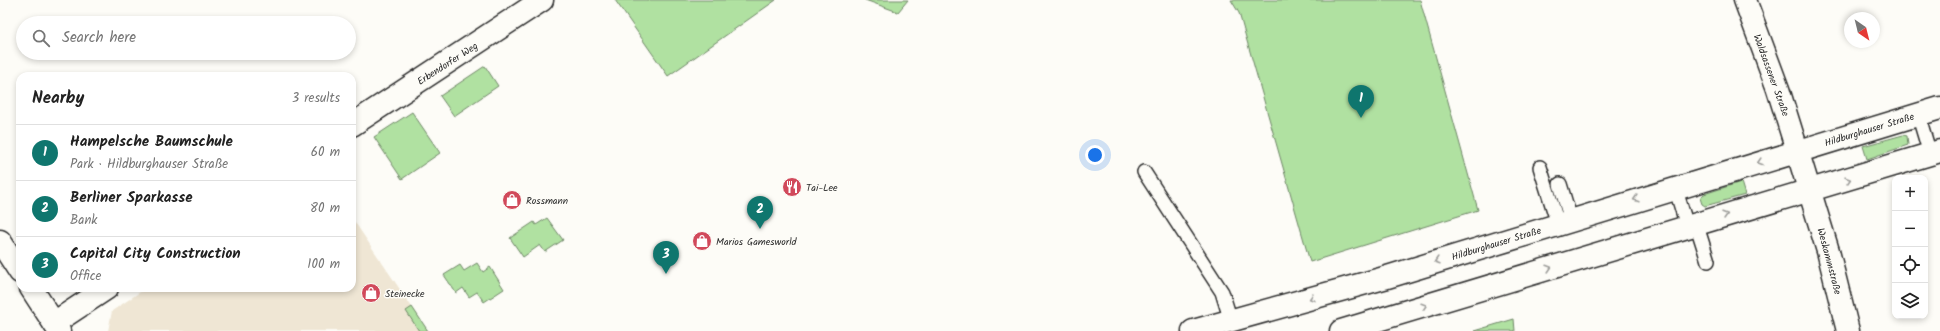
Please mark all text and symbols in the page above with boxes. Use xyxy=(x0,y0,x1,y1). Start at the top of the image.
north arrow xyxy=(1844,12,1880,48)
search box xyxy=(16,16,356,60)
text: Search here xyxy=(62,26,136,50)
icon: search xyxy=(30,27,52,49)
street label: Waldsassener Straße xyxy=(1749,32,1794,119)
street label: Erbendorfer Weg xyxy=(414,38,481,90)
text: Nearby xyxy=(32,85,84,112)
pin: 1 xyxy=(1348,85,1374,118)
text: 3 results xyxy=(292,88,340,109)
street label: Hildburghauser Straße xyxy=(1822,109,1917,151)
text: Hampelsche Baumschule xyxy=(70,130,233,154)
text: 1 xyxy=(43,142,47,163)
text: 60 m xyxy=(311,142,340,163)
your location xyxy=(1085,145,1105,165)
text: Park · Hildburghauser Straße xyxy=(70,154,228,175)
one-way arrow xyxy=(1757,157,1764,166)
map controls xyxy=(1892,175,1928,319)
button: + xyxy=(1892,175,1928,211)
restaurant icon: Tai-Lee xyxy=(781,176,803,198)
one-way arrow xyxy=(1844,176,1851,185)
place label: Tai-Lee xyxy=(806,180,838,196)
text: Berliner Sparkasse xyxy=(70,186,193,210)
shop icon: Rossmann xyxy=(501,189,523,211)
place label: Rossmann xyxy=(526,193,568,209)
one-way arrow xyxy=(1632,195,1639,203)
pin: 2 xyxy=(747,196,773,229)
text: 2 xyxy=(41,198,49,219)
text: 80 m xyxy=(310,198,340,219)
text: Bank xyxy=(70,210,97,231)
one-way arrow xyxy=(1721,211,1728,220)
button: − xyxy=(1892,211,1928,247)
street label: Hildburghauser Straße xyxy=(1449,223,1544,265)
street label: Weskammstraße xyxy=(1812,226,1846,297)
shop icon: Marios Gamesworld xyxy=(691,230,713,252)
place label: Marios Gamesworld xyxy=(716,234,798,250)
pin: 3 xyxy=(653,241,679,274)
text: Capital City Construction xyxy=(70,242,241,266)
button: locate xyxy=(1892,247,1928,283)
text: 3 xyxy=(41,254,49,275)
text: 100 m xyxy=(307,254,340,275)
one-way arrow xyxy=(1434,256,1441,265)
one-way arrow xyxy=(1545,264,1552,273)
text: Office xyxy=(70,266,101,287)
shop icon: Steinecke xyxy=(360,282,382,304)
button: layers xyxy=(1892,283,1928,319)
place label: Steinecke xyxy=(385,286,425,302)
one-way arrow xyxy=(1309,293,1316,302)
one-way arrow xyxy=(1421,302,1428,311)

